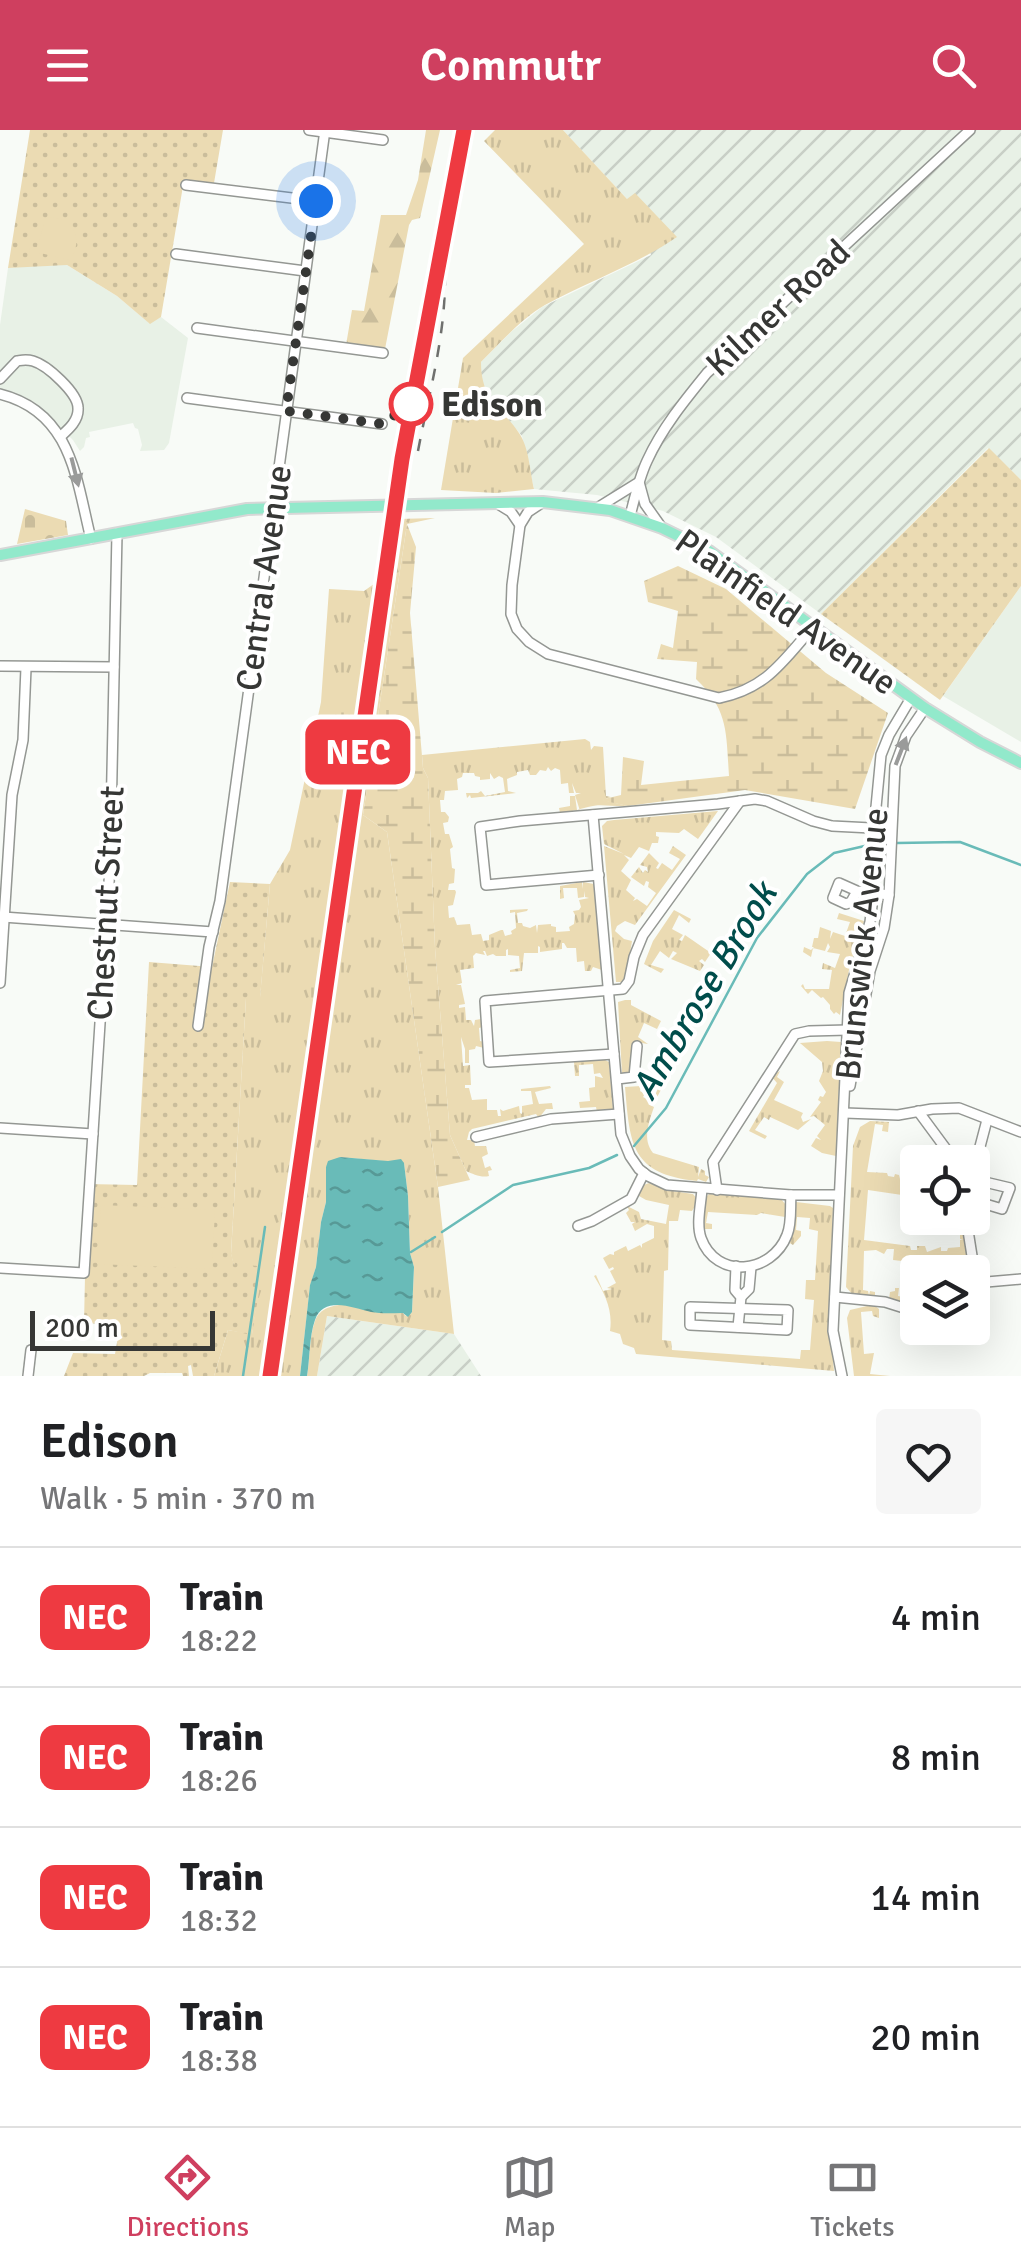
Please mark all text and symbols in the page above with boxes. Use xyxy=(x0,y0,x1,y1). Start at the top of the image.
icon: menu xyxy=(40,38,95,93)
text: Commutr xyxy=(420,38,601,93)
icon: search xyxy=(926,38,981,93)
your location xyxy=(291,176,341,226)
street label: Kilmer Road xyxy=(697,230,859,386)
marker: Edison xyxy=(390,383,432,425)
place label: Edison xyxy=(441,383,543,426)
one-way arrow xyxy=(67,457,83,488)
street label: Central Avenue xyxy=(227,462,301,694)
street label: Plainfield Avenue xyxy=(667,520,905,704)
line badge: NEC xyxy=(300,720,416,784)
text: NEC xyxy=(325,731,391,774)
one-way arrow xyxy=(894,736,909,766)
street label: Chestnut Street xyxy=(78,785,134,1021)
street label: Brunswick Avenue xyxy=(826,806,898,1082)
water label: Ambrose Brook xyxy=(621,871,789,1108)
map controls xyxy=(900,1145,990,1345)
button: locate xyxy=(900,1145,990,1235)
button: layers xyxy=(900,1255,990,1345)
scale bar xyxy=(30,1306,215,1350)
text: 200 m xyxy=(45,1311,119,1345)
button: heart xyxy=(876,1409,981,1514)
text: Edison xyxy=(40,1412,178,1471)
text: Walk · 5 min · 370 m xyxy=(40,1479,316,1518)
text: Train xyxy=(180,1574,264,1621)
text: 4 min xyxy=(891,1594,981,1641)
text: NEC xyxy=(62,1596,128,1639)
text: 18:22 xyxy=(180,1621,258,1660)
text: Train xyxy=(180,1714,264,1761)
text: 8 min xyxy=(891,1734,981,1781)
text: NEC xyxy=(62,1736,128,1779)
text: 18:26 xyxy=(180,1761,258,1800)
text: Train xyxy=(180,1854,264,1901)
text: 14 min xyxy=(870,1874,981,1921)
text: NEC xyxy=(62,1876,128,1919)
text: 18:32 xyxy=(180,1901,258,1940)
text: Train xyxy=(180,1994,264,2041)
text: 20 min xyxy=(870,2014,981,2061)
text: NEC xyxy=(62,2016,128,2059)
text: 18:38 xyxy=(180,2041,258,2080)
tab: Directions xyxy=(127,2150,249,2244)
tab: Map xyxy=(502,2150,557,2244)
tab: Tickets xyxy=(810,2150,894,2244)

